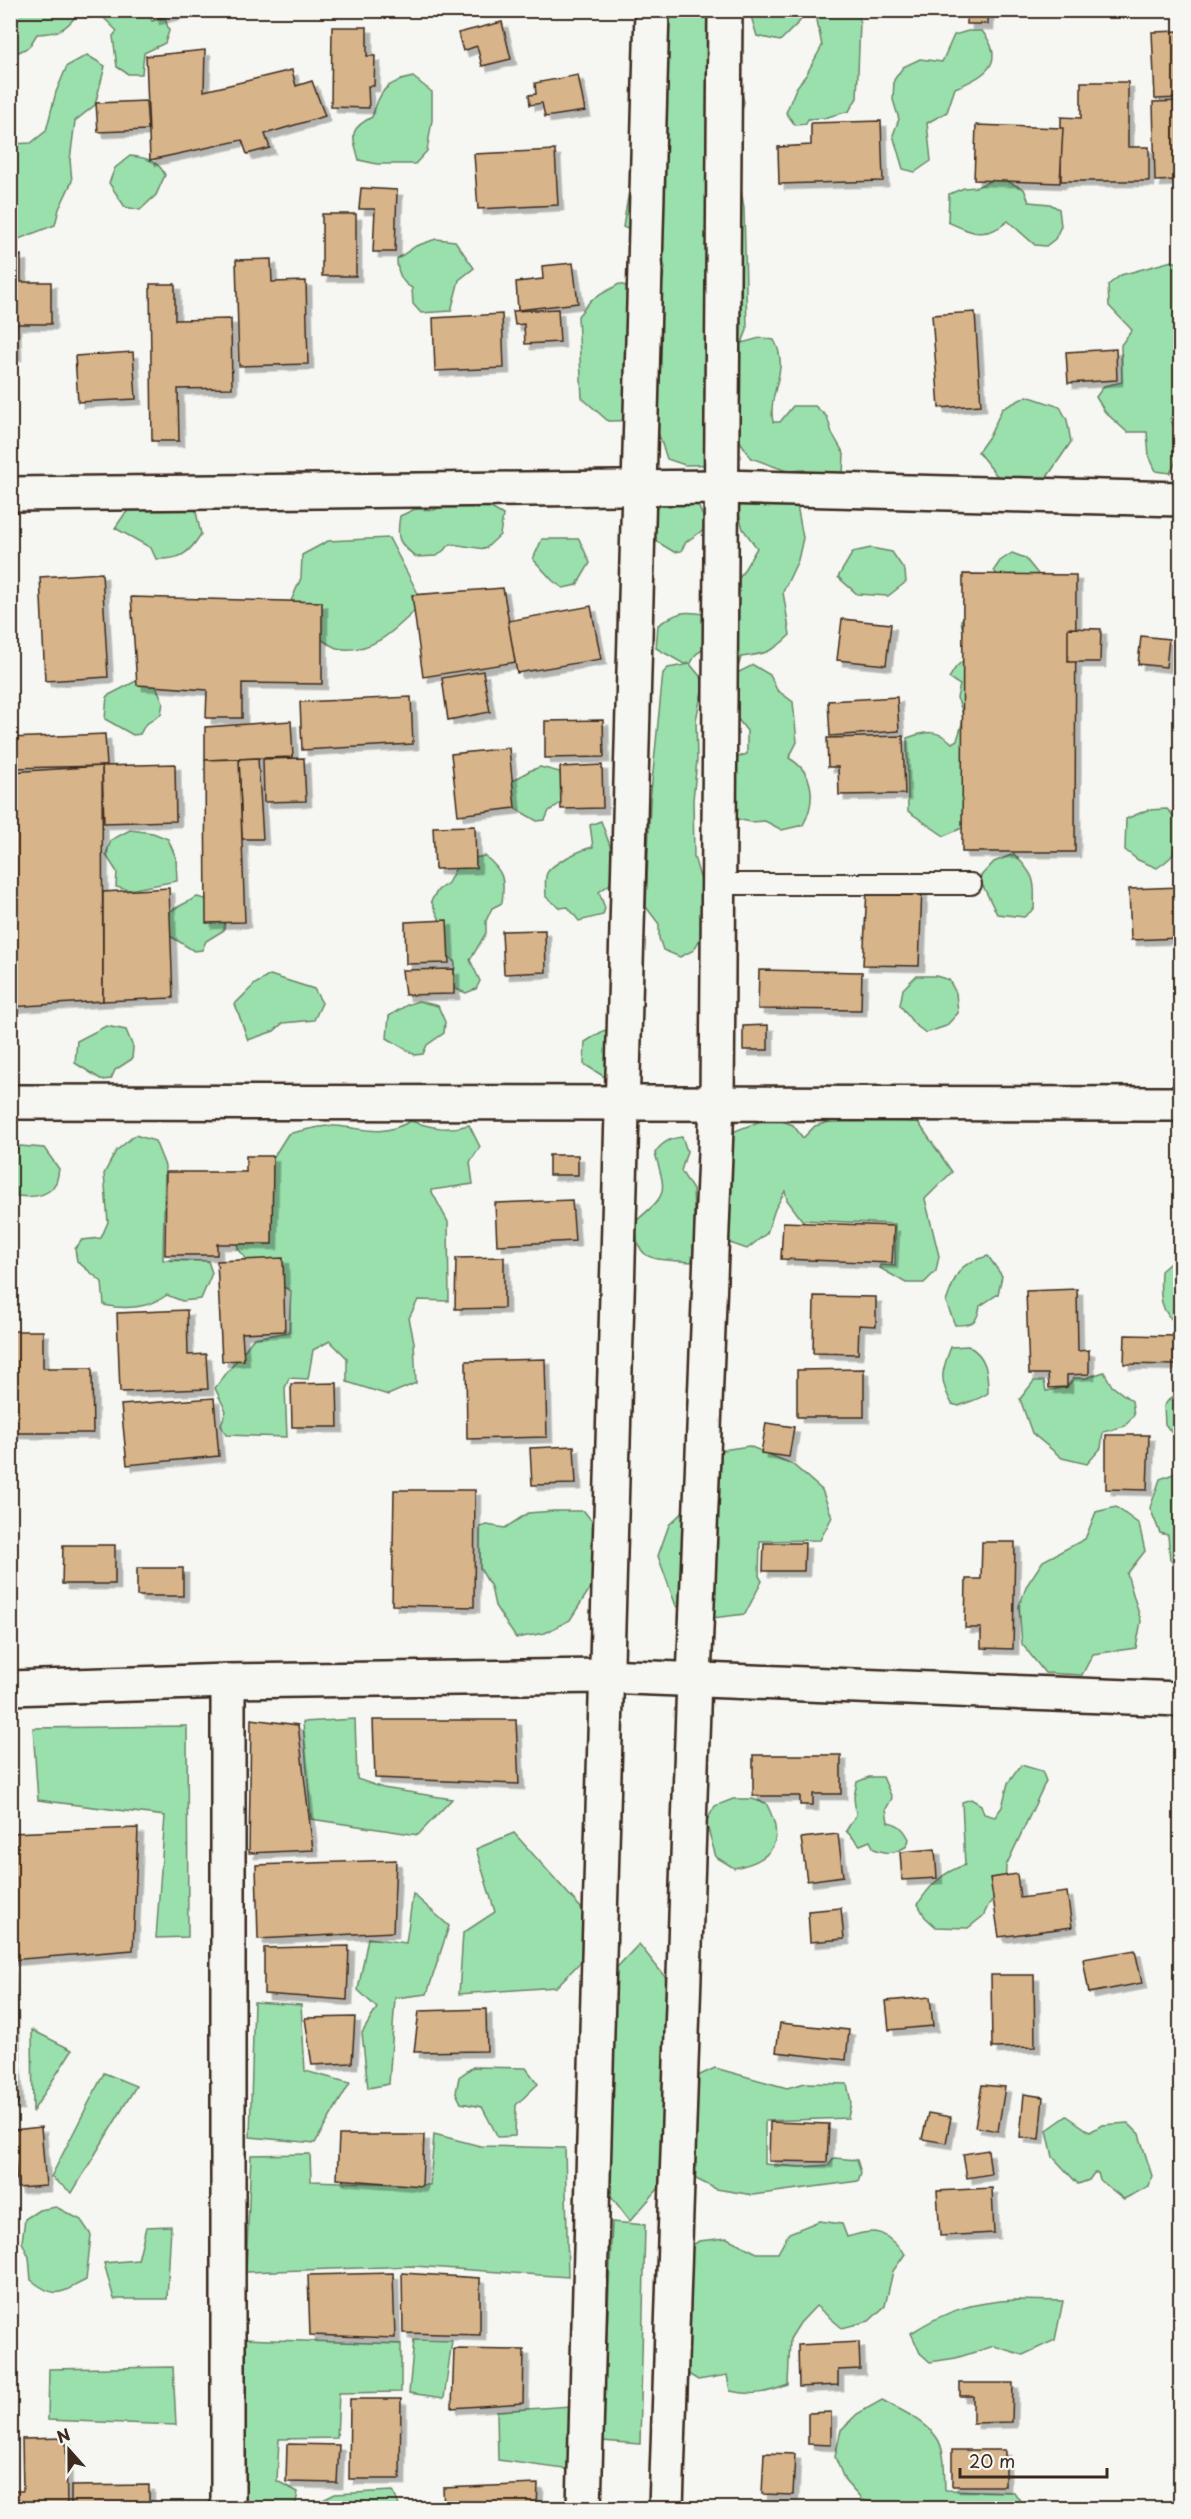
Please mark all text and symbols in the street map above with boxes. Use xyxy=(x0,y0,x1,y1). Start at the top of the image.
north arrow xyxy=(39,2420,99,2480)
text: N xyxy=(53,2422,73,2449)
scale bar xyxy=(960,2441,1107,2479)
text: 20 m xyxy=(969,2447,1015,2474)

